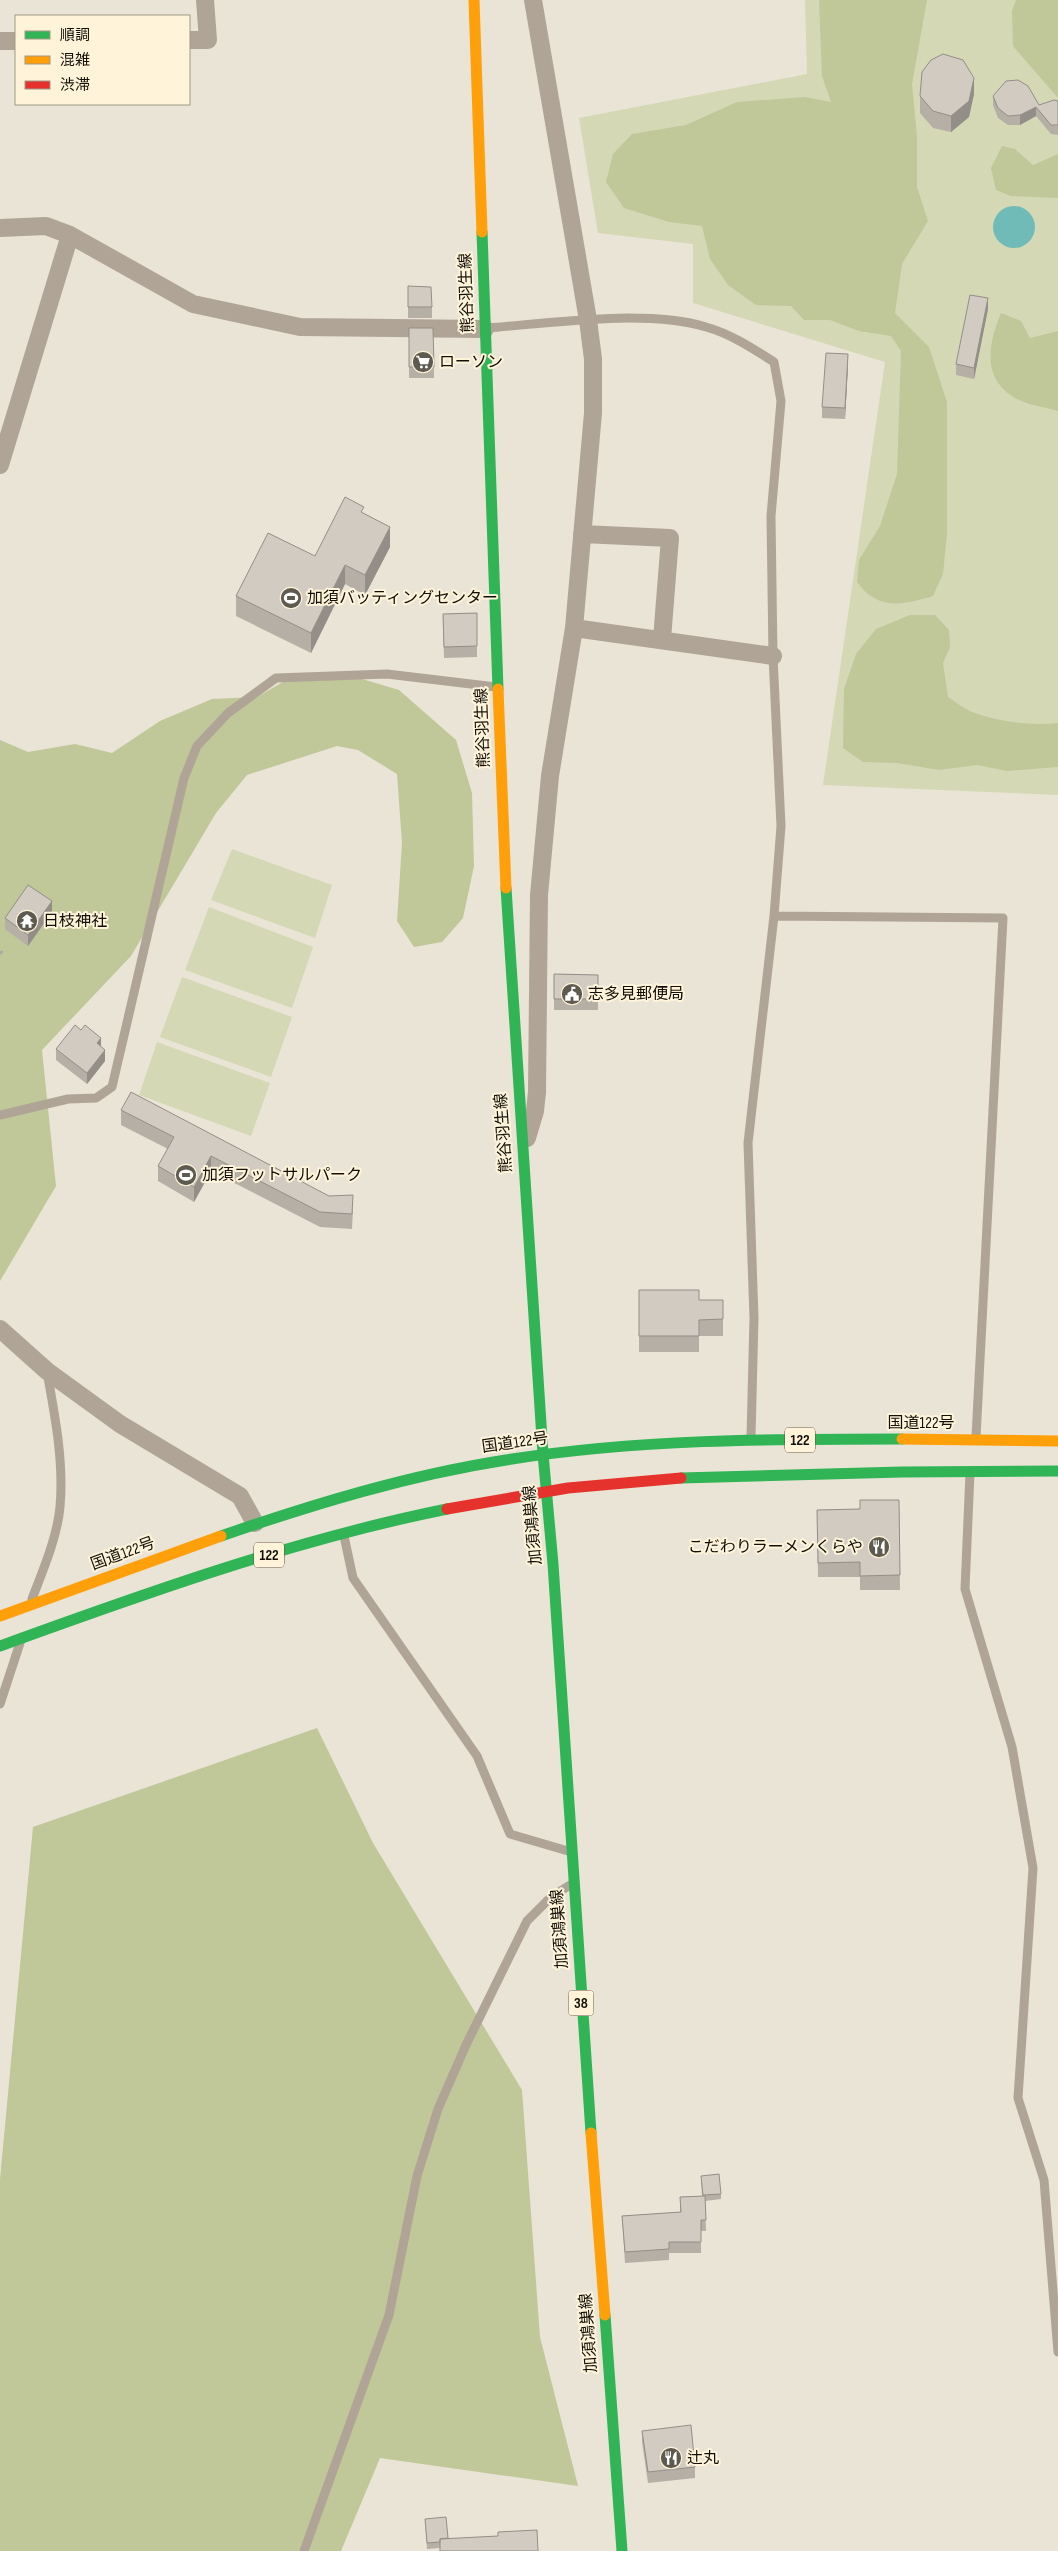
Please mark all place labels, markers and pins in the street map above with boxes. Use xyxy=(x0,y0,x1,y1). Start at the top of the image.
supermarket icon: ローソン xyxy=(411,350,435,374)
place label: ローソン xyxy=(439,353,503,372)
sports icon: 加須バッティングセンター xyxy=(279,586,303,610)
place label: 加須バッティングセンター xyxy=(307,589,498,608)
temple icon: 日枝神社 xyxy=(15,909,39,933)
place label: 日枝神社 xyxy=(43,912,107,931)
public building icon: 志多見郵便局 xyxy=(560,982,584,1006)
place label: 志多見郵便局 xyxy=(588,985,684,1004)
sports icon: 加須フットサルパーク xyxy=(174,1163,198,1187)
place label: 加須フットサルパーク xyxy=(202,1166,362,1185)
restaurant icon: こだわりラーメンくらや xyxy=(867,1535,891,1559)
place label: こだわりラーメンくらや xyxy=(688,1538,863,1557)
restaurant icon: 辻丸 xyxy=(659,2446,683,2470)
place label: 辻丸 xyxy=(687,2449,719,2468)

